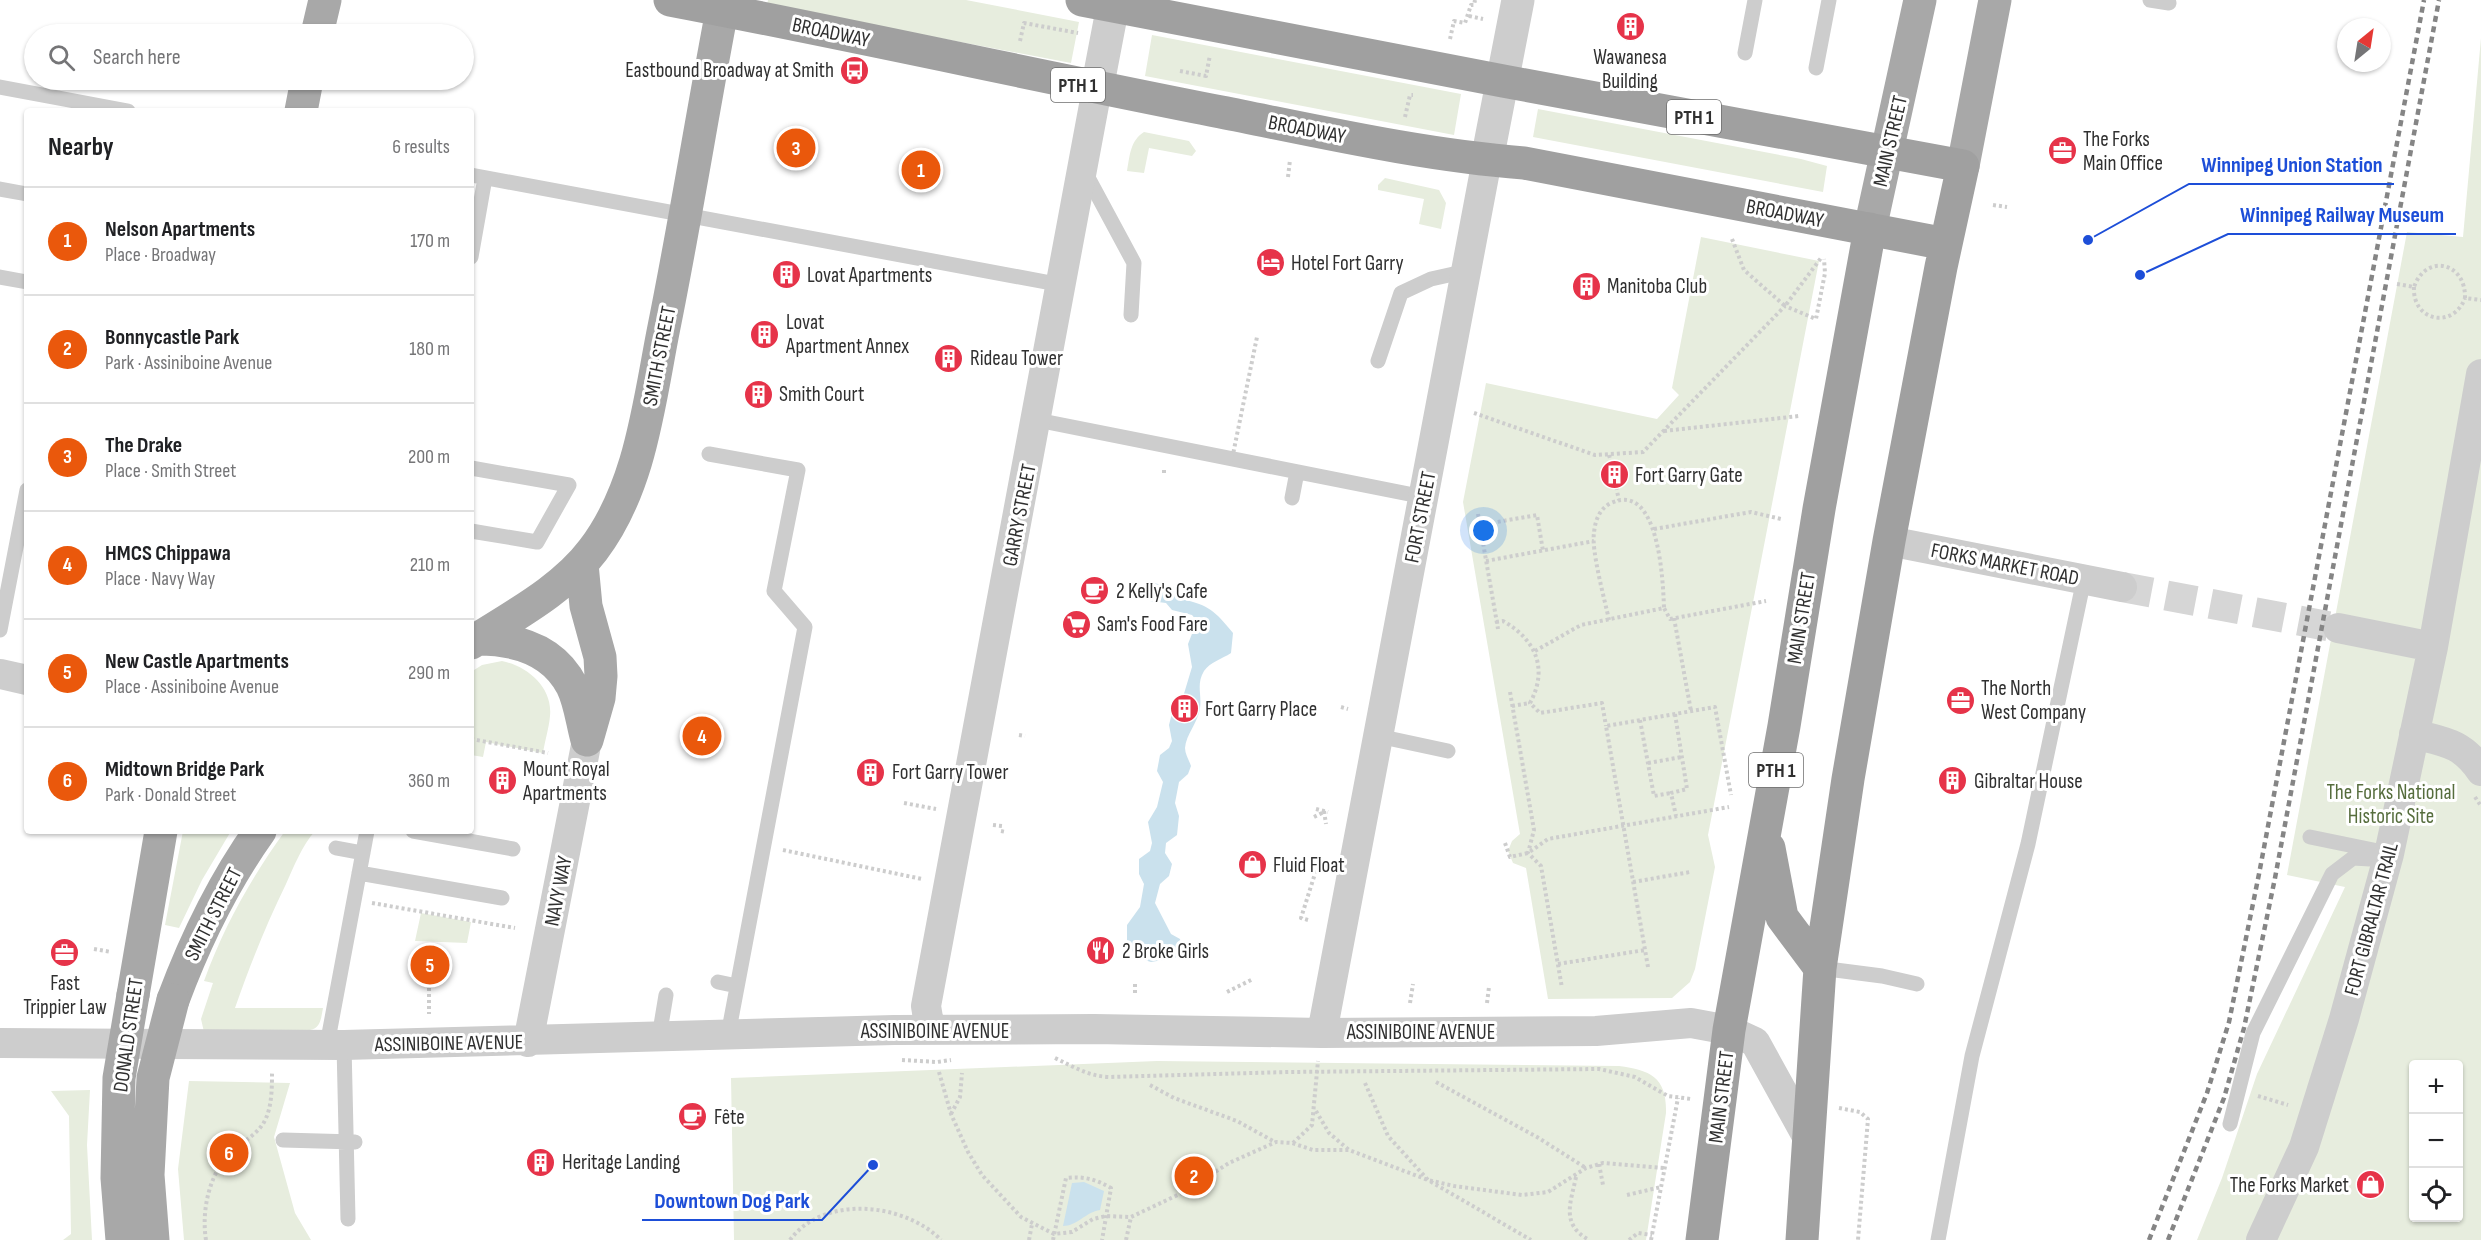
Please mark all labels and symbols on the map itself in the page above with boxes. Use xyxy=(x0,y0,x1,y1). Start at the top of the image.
building icon: Wawanesa Building xyxy=(1614,10,1646,42)
street label: BROADWAY xyxy=(790,12,872,53)
north arrow xyxy=(2337,18,2391,72)
place label: Wawanesa Building xyxy=(1593,45,1667,94)
bus stop icon: Eastbound Broadway at Smith xyxy=(839,54,871,86)
place label: Eastbound Broadway at Smith xyxy=(625,58,834,83)
road number: PTH 1 xyxy=(1051,68,1105,102)
street label: MAIN STREET xyxy=(1868,93,1913,189)
road number: PTH 1 xyxy=(1667,100,1721,134)
street label: BROADWAY xyxy=(1266,110,1348,149)
pin: 3 xyxy=(776,126,816,170)
place label: The Forks Main Office xyxy=(2083,127,2163,176)
office icon: The Forks Main Office xyxy=(2046,135,2078,167)
callout: Winnipeg Union Station xyxy=(2189,144,2394,184)
pin: 1 xyxy=(902,148,940,192)
text: Winnipeg Union Station xyxy=(2201,152,2383,179)
street label: BROADWAY xyxy=(1744,194,1826,233)
callout: Winnipeg Railway Museum xyxy=(2228,194,2456,234)
text: Winnipeg Railway Museum xyxy=(2240,202,2444,229)
hotel icon: Hotel Fort Garry xyxy=(1254,247,1286,279)
place label: Hotel Fort Garry xyxy=(1291,251,1404,276)
building icon: Lovat Apartments xyxy=(770,259,802,291)
place label: Lovat Apartments xyxy=(807,263,932,288)
building icon: Manitoba Club xyxy=(1570,270,1602,302)
place label: Manitoba Club xyxy=(1607,274,1707,299)
street label: SMITH STREET xyxy=(638,304,681,408)
place label: Lovat Apartment Annex xyxy=(785,310,909,359)
building icon: Lovat Apartment Annex xyxy=(749,318,781,350)
building icon: Rideau Tower xyxy=(933,342,965,374)
place label: Rideau Tower xyxy=(970,346,1063,371)
building icon: Smith Court xyxy=(742,378,774,410)
place label: Smith Court xyxy=(779,382,864,407)
building icon: Fort Garry Gate xyxy=(1598,459,1630,491)
street label: GARRY STREET xyxy=(997,461,1042,568)
place label: Fort Garry Gate xyxy=(1635,463,1743,488)
street label: FORT STREET xyxy=(1399,469,1442,565)
your location xyxy=(1469,516,1498,545)
street label: FORKS MARKET ROAD xyxy=(1929,538,2081,591)
street label: MAIN STREET xyxy=(1782,570,1821,666)
cafe icon: 2 Kelly's Cafe xyxy=(1079,575,1111,607)
place label: 2 Kelly's Cafe xyxy=(1116,579,1208,604)
supermarket icon: Sam's Food Fare xyxy=(1060,608,1092,640)
place label: Sam's Food Fare xyxy=(1097,612,1208,637)
place label: The North West Company xyxy=(1981,676,2086,725)
office icon: The North West Company xyxy=(1944,684,1976,716)
building icon: Fort Garry Place xyxy=(1168,693,1200,725)
place label: Fort Garry Place xyxy=(1205,697,1317,722)
pin: 4 xyxy=(682,714,722,758)
road number: PTH 1 xyxy=(1749,753,1803,787)
building icon: Fort Garry Tower xyxy=(855,756,887,788)
place label: Mount Royal Apartments xyxy=(522,757,610,806)
place label: Fort Garry Tower xyxy=(892,760,1008,785)
building icon: Mount Royal Apartments xyxy=(486,765,518,797)
building icon: Gibraltar House xyxy=(1937,765,1969,797)
place label: Gibraltar House xyxy=(1974,769,2083,794)
park label: The Forks National Historic Site xyxy=(2327,780,2455,829)
street label: FORT GIBRALTAR TRAIL xyxy=(2339,840,2404,998)
shop icon: Fluid Float xyxy=(1236,849,1268,881)
place label: Fluid Float xyxy=(1273,853,1345,878)
street label: NAVY WAY xyxy=(539,854,578,928)
street label: SMITH STREET xyxy=(179,863,248,965)
restaurant icon: 2 Broke Girls xyxy=(1085,935,1117,967)
office icon: Fast Trippier Law xyxy=(49,936,81,968)
place label: 2 Broke Girls xyxy=(1122,939,1209,964)
pin: 5 xyxy=(410,942,450,988)
place label: Fast Trippier Law xyxy=(23,971,107,1020)
street label: DONALD STREET xyxy=(108,976,149,1094)
street label: ASSINIBOINE AVENUE xyxy=(860,1019,1009,1044)
street label: ASSINIBOINE AVENUE xyxy=(1346,1020,1495,1045)
street label: ASSINIBOINE AVENUE xyxy=(373,1030,524,1057)
street label: MAIN STREET xyxy=(1703,1049,1740,1145)
cafe icon: Fête xyxy=(677,1101,709,1133)
place label: Fête xyxy=(714,1105,745,1130)
pin: 6 xyxy=(210,1130,248,1176)
building icon: Heritage Landing xyxy=(525,1146,557,1178)
place label: Heritage Landing xyxy=(562,1150,680,1175)
pin: 2 xyxy=(1174,1154,1214,1198)
shop icon: The Forks Market xyxy=(2354,1169,2386,1201)
place label: The Forks Market xyxy=(2230,1173,2349,1198)
callout: Downtown Dog Park xyxy=(642,1180,822,1220)
text: Downtown Dog Park xyxy=(654,1188,811,1215)

